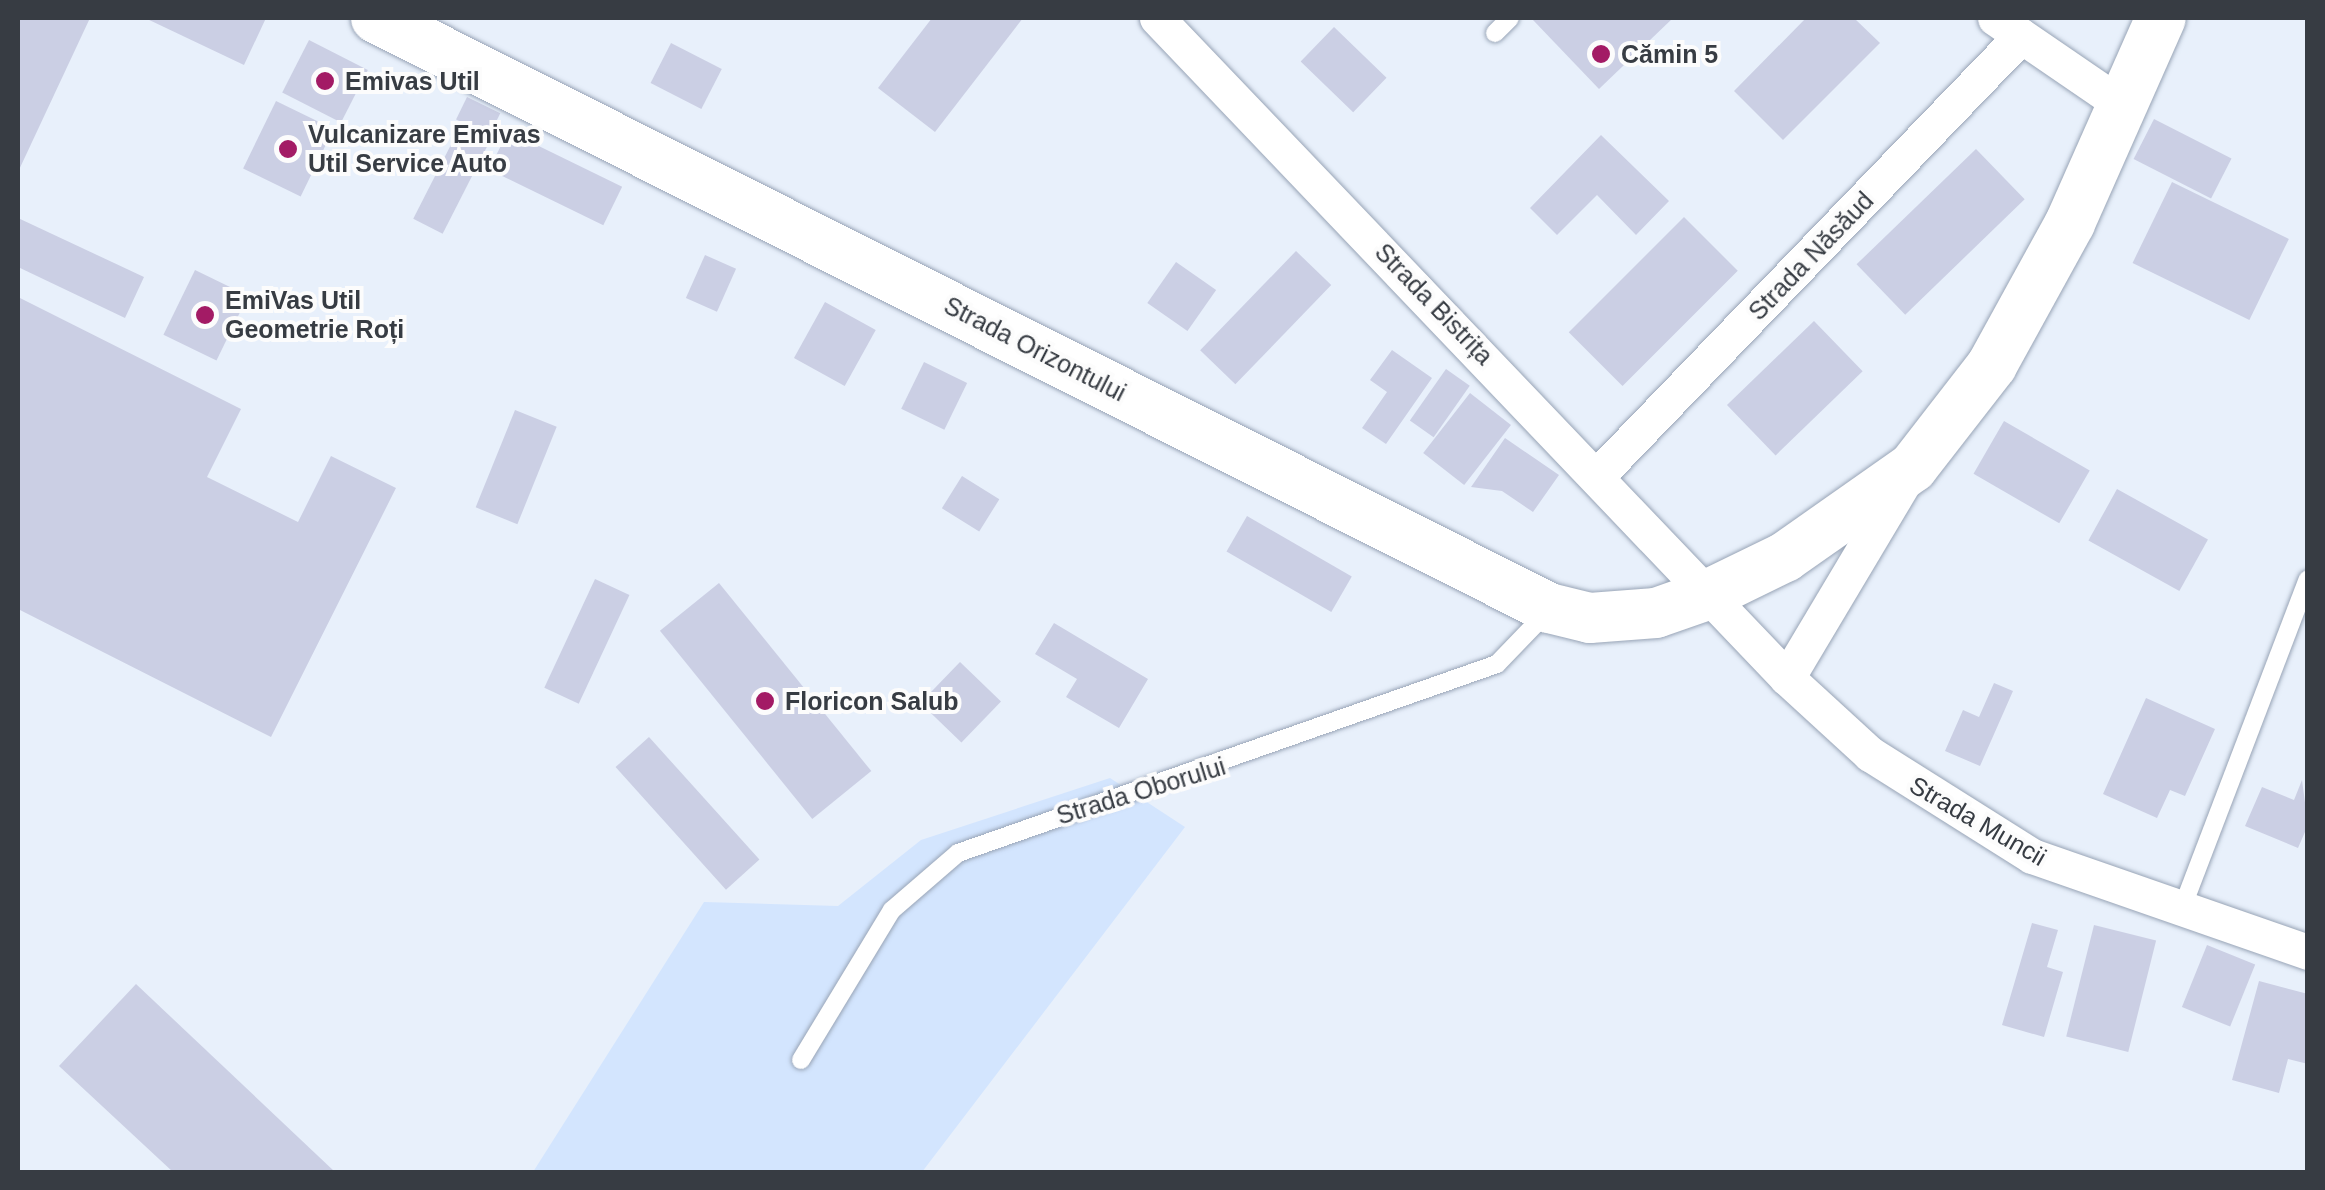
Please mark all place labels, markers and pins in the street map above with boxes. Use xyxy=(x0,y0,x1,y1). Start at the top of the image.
place label: Cămin 5 xyxy=(1621,39,1718,69)
marker: Cămin 5 xyxy=(1590,43,1612,65)
place label: Emivas Util xyxy=(345,66,480,96)
marker: Emivas Util xyxy=(314,70,336,92)
place label: Vulcanizare Emivas Util Service Auto xyxy=(308,120,541,179)
marker: Vulcanizare Emivas Util Service Auto xyxy=(277,138,299,160)
place label: EmiVas Util Geometrie Roți xyxy=(225,286,404,345)
marker: EmiVas Util Geometrie Roți xyxy=(194,304,216,326)
place label: Floricon Salub xyxy=(785,686,959,716)
marker: Floricon Salub xyxy=(754,690,776,712)

